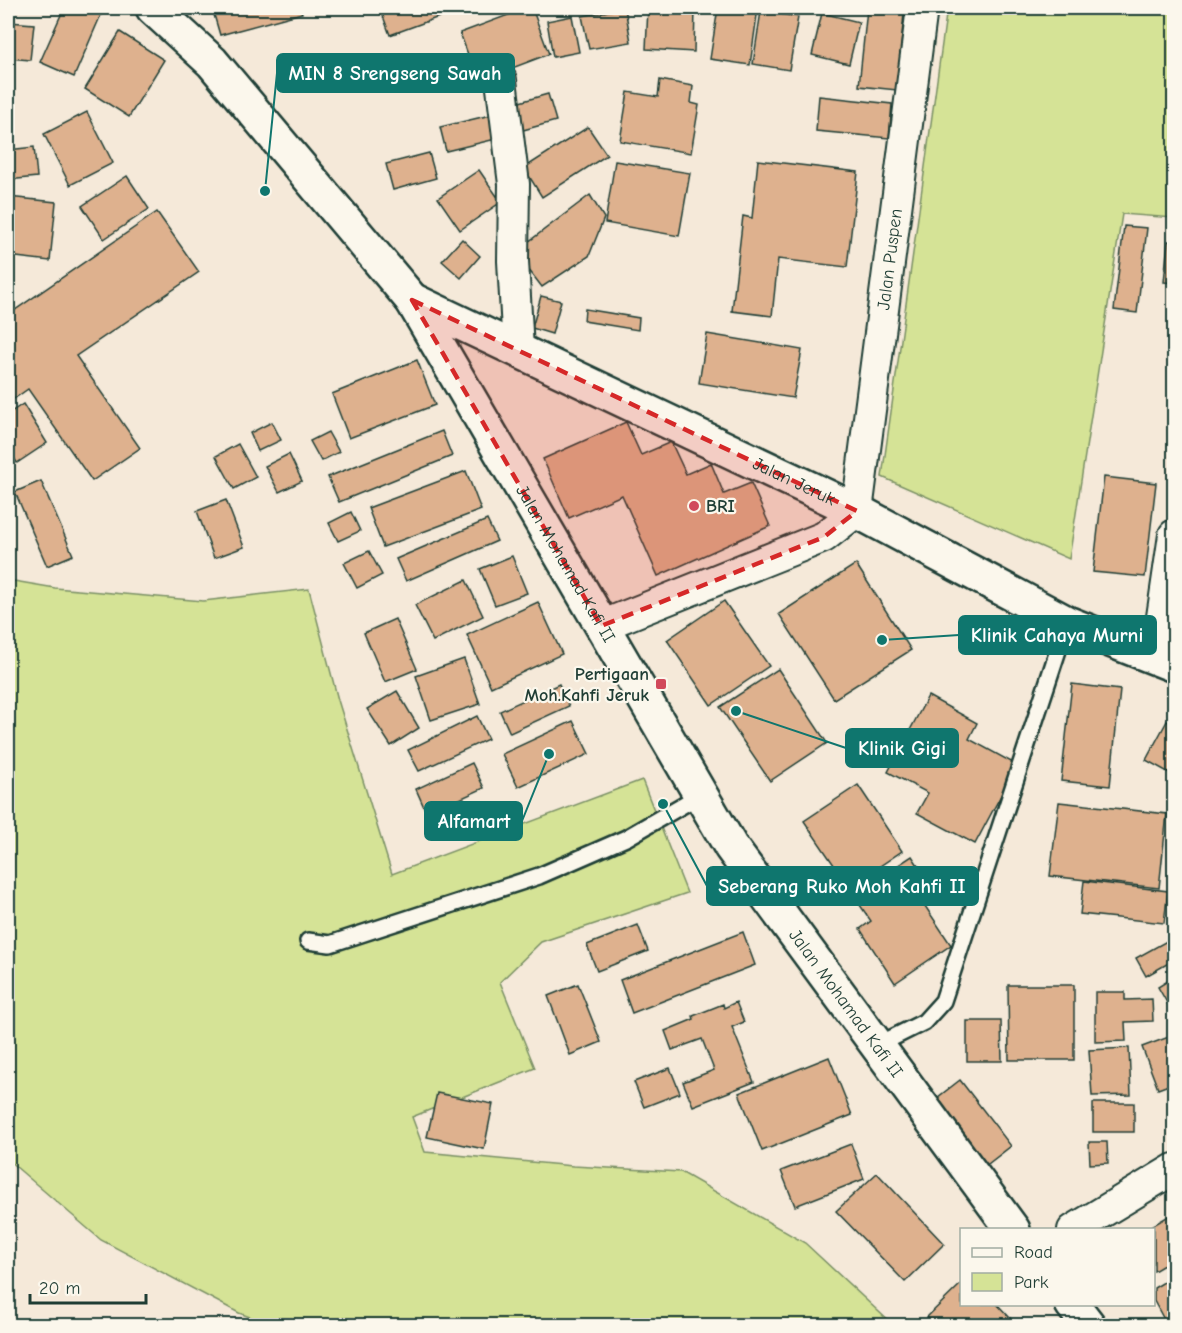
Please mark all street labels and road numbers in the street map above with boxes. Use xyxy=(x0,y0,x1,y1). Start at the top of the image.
street label: Jalan Puspen xyxy=(873,207,907,311)
street label: Jalan Jeruk xyxy=(749,453,839,510)
street label: Jalan Mohamad Kafi II xyxy=(511,481,619,646)
street label: Jalan Mohamad Kafi II xyxy=(784,925,907,1082)

